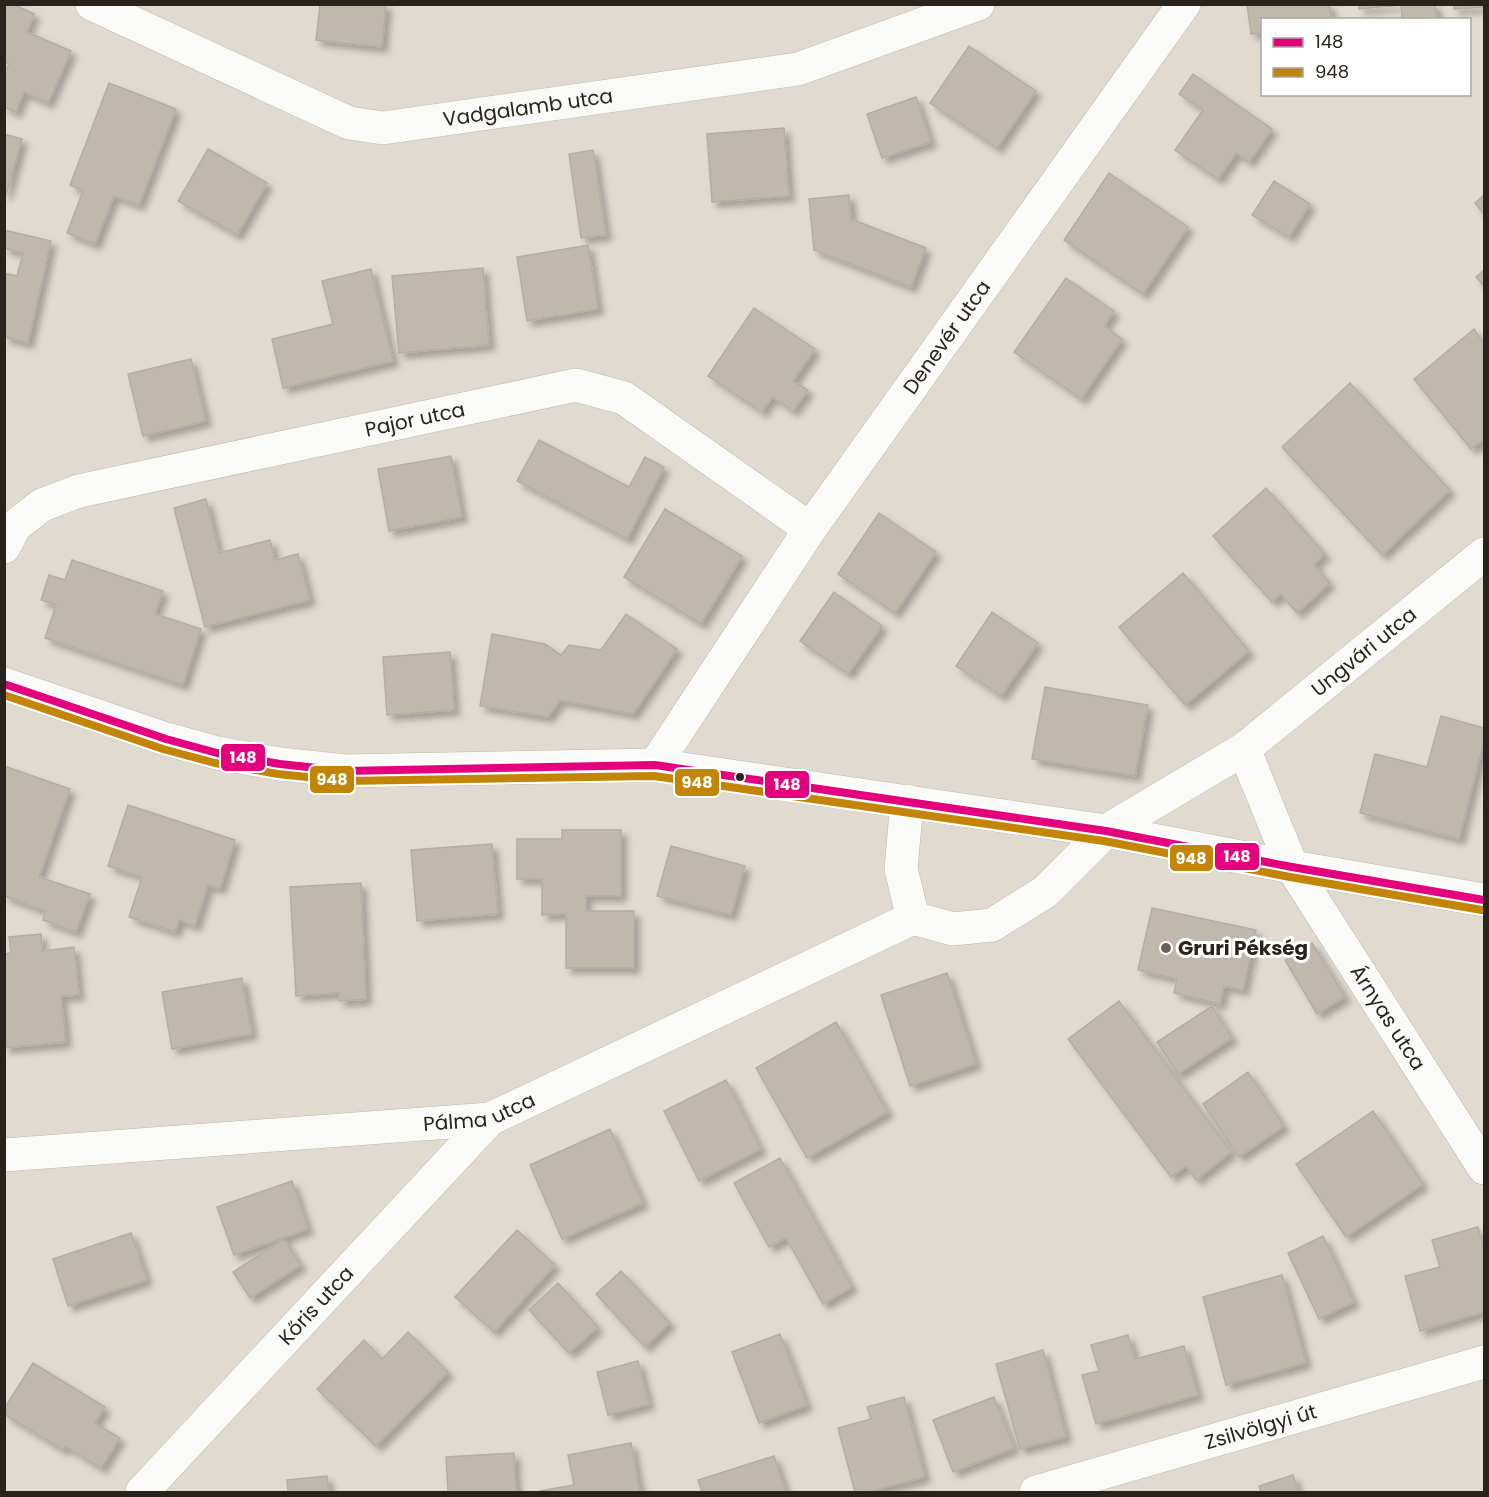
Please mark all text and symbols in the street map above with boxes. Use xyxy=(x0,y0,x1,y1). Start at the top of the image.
legend xyxy=(1261,18,1471,96)
text: 148 xyxy=(1315,29,1343,54)
text: 948 xyxy=(1315,59,1349,84)
street label: Vadgalamb utca xyxy=(441,81,615,133)
street label: Denevér utca xyxy=(896,274,997,400)
street label: Pajor utca xyxy=(362,395,468,444)
street label: Ungvári utca xyxy=(1305,600,1422,703)
line badge: 148 xyxy=(220,743,266,772)
text: 148 xyxy=(229,746,257,769)
line badge: 948 xyxy=(309,765,355,794)
text: 948 xyxy=(316,768,348,791)
line badge: 948 xyxy=(674,768,720,797)
line badge: 148 xyxy=(764,770,810,799)
text: 948 xyxy=(681,771,713,794)
unlabelled marker xyxy=(734,771,746,783)
text: 148 xyxy=(773,773,801,796)
line badge: 148 xyxy=(1214,842,1260,871)
line badge: 948 xyxy=(1169,844,1214,872)
text: 148 xyxy=(1223,845,1251,868)
text: 948 xyxy=(1175,847,1207,870)
place label: Gruri Pékség xyxy=(1178,934,1308,962)
marker: Gruri Pékség xyxy=(1159,941,1173,955)
street label: Árnyas utca xyxy=(1344,959,1432,1076)
street label: Pálma utca xyxy=(422,1086,540,1138)
street label: Kőris utca xyxy=(272,1260,360,1351)
street label: Zsilvölgyi út xyxy=(1201,1397,1320,1456)

